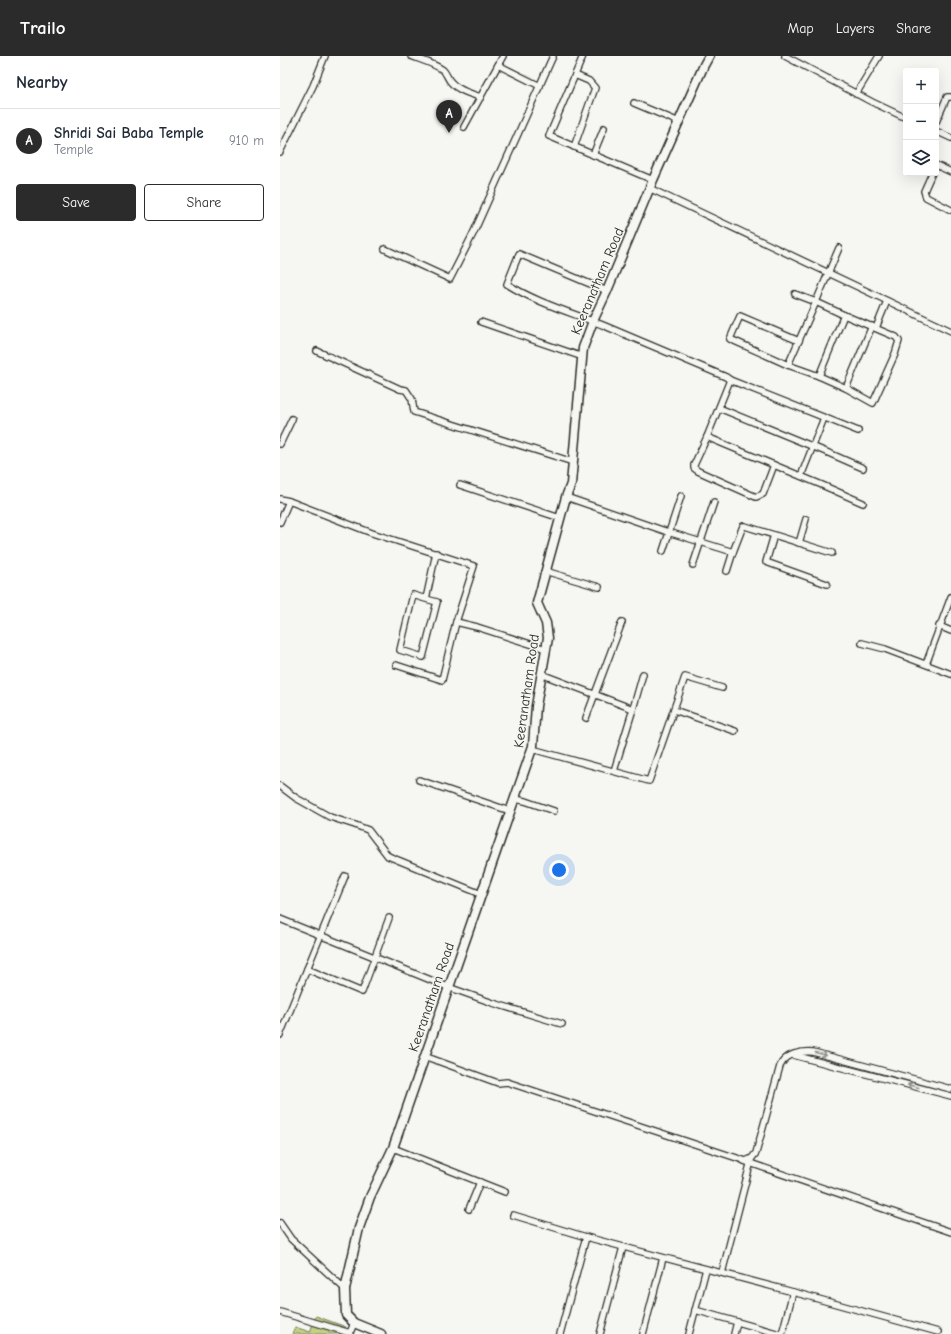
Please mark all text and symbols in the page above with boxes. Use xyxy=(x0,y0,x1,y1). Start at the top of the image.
text: Trailo xyxy=(20,17,66,39)
text: Map xyxy=(787,20,814,37)
text: Layers xyxy=(836,20,874,37)
text: Share xyxy=(896,20,931,37)
map controls xyxy=(903,68,939,176)
button: + xyxy=(903,68,939,104)
text: Nearby xyxy=(16,73,67,92)
pin: A xyxy=(436,100,462,133)
button: − xyxy=(903,104,939,140)
text: Shridi Sai Baba Temple xyxy=(54,124,204,142)
text: A xyxy=(25,133,33,148)
text: 910 m xyxy=(229,133,264,148)
button: layers xyxy=(903,140,939,176)
text: Temple xyxy=(54,142,93,157)
button: Save xyxy=(16,184,136,221)
button: Share xyxy=(144,184,264,221)
street label: Keeranatham Road xyxy=(567,225,628,337)
street label: Keeranatham Road xyxy=(510,633,543,749)
your location xyxy=(549,860,569,880)
street label: Keeranatham Road xyxy=(405,940,458,1054)
one-way arrow xyxy=(814,1051,827,1058)
one-way arrow xyxy=(907,1082,920,1089)

